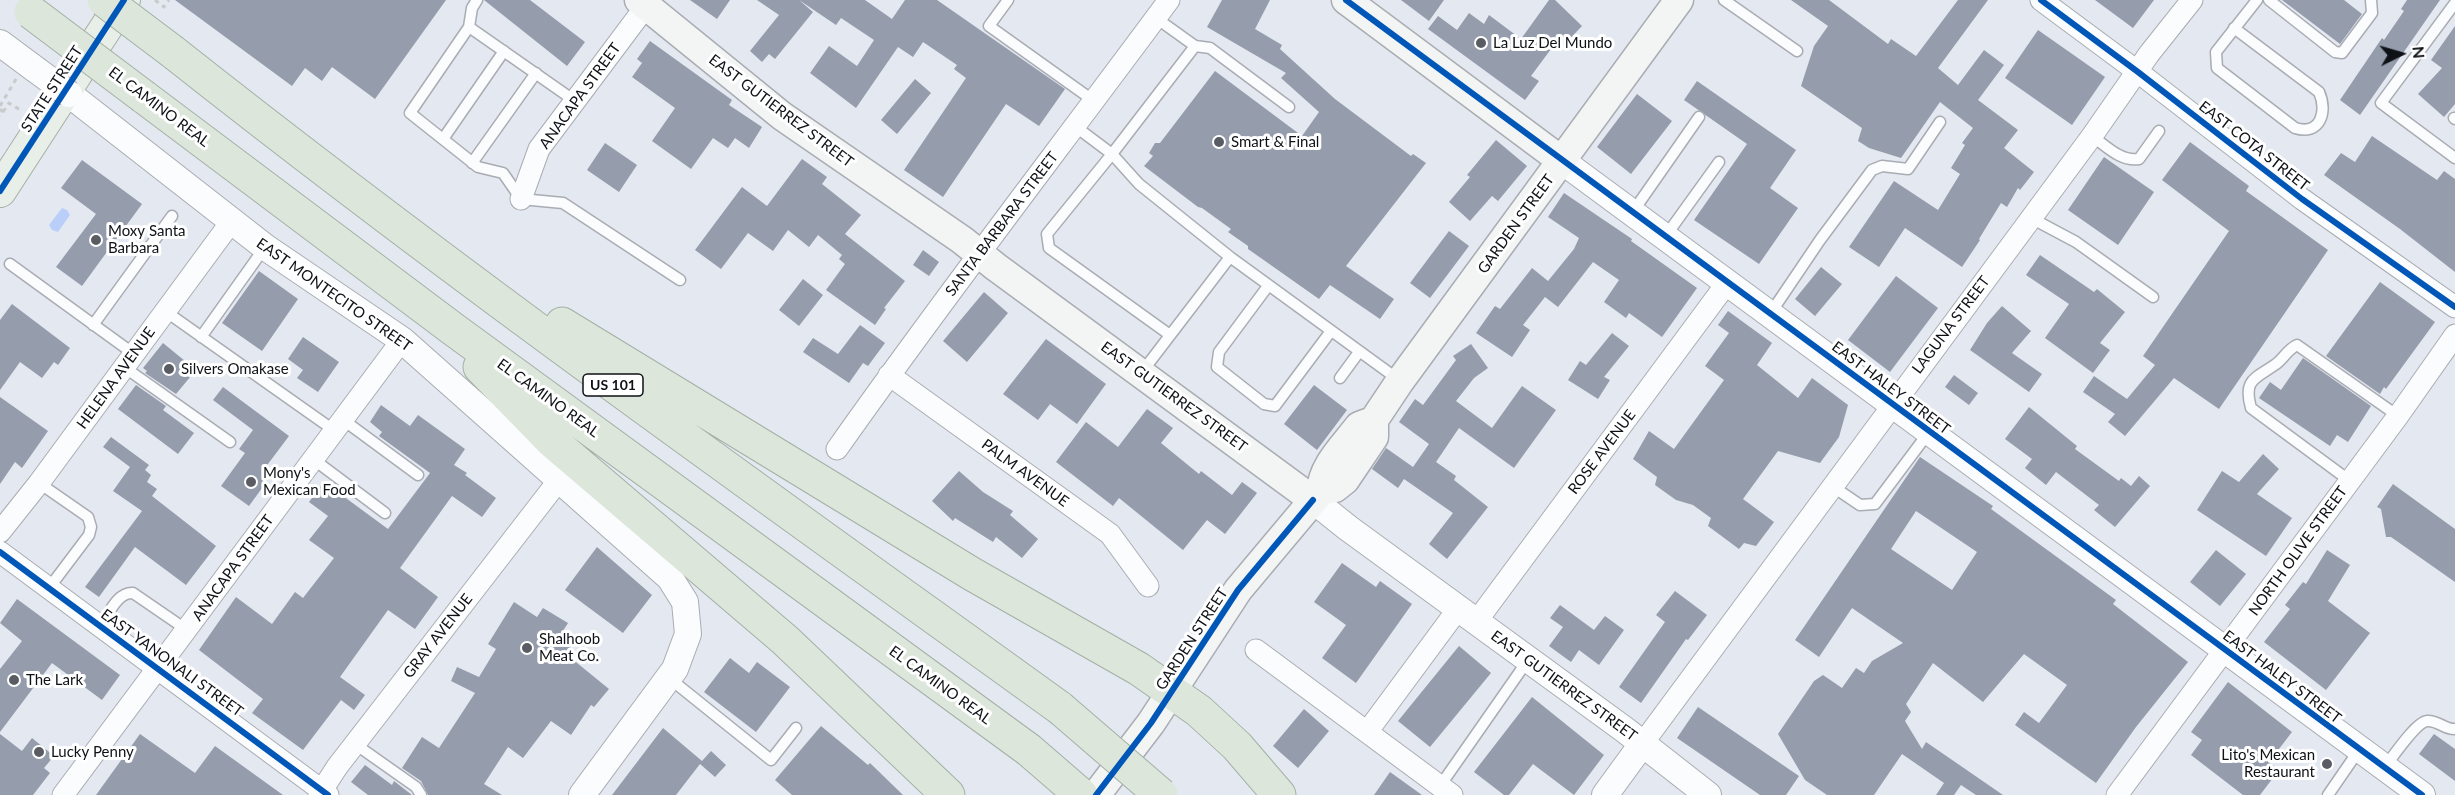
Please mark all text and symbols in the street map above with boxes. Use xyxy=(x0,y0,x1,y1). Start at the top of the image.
north arrow xyxy=(2371,24,2431,84)
place label: La Luz Del Mundo xyxy=(1493,34,1612,52)
marker: La Luz Del Mundo xyxy=(1474,36,1488,50)
street label: ANACAPA STREET xyxy=(536,40,624,152)
street label: STATE STREET xyxy=(17,43,87,135)
text: N xyxy=(2409,45,2429,59)
street label: EAST GUTIERREZ STREET xyxy=(705,51,857,171)
street label: EL CAMINO REAL xyxy=(105,63,213,151)
street label: EAST COTA STREET xyxy=(2195,97,2313,195)
place label: Smart & Final xyxy=(1231,133,1319,151)
marker: Smart & Final xyxy=(1212,135,1226,149)
street label: SANTA BARBARA STREET xyxy=(942,148,1062,300)
street label: GARDEN STREET xyxy=(1474,171,1558,277)
place label: Moxy Santa Barbara xyxy=(108,222,185,257)
marker: Moxy Santa Barbara xyxy=(89,233,103,247)
street label: EAST MONTECITO STREET xyxy=(253,234,415,356)
street label: LAGUNA STREET xyxy=(1908,273,1994,377)
street label: HELENA AVENUE xyxy=(73,324,159,432)
street label: EAST GUTIERREZ STREET xyxy=(1097,338,1251,456)
street label: EAST HALEY STREET xyxy=(1828,338,1954,438)
street label: EL CAMINO REAL xyxy=(493,355,603,441)
place label: Silvers Omakase xyxy=(181,360,289,378)
marker: Silvers Omakase xyxy=(162,362,176,376)
road number: US 101 xyxy=(583,374,643,396)
street label: ROSE AVENUE xyxy=(1564,406,1640,498)
street label: PALM AVENUE xyxy=(978,435,1072,511)
place label: Mony's Mexican Food xyxy=(263,464,356,499)
marker: Mony's Mexican Food xyxy=(244,475,258,489)
street label: NORTH OLIVE STREET xyxy=(2245,483,2351,619)
street label: ANACAPA STREET xyxy=(189,512,277,624)
street label: GARDEN STREET xyxy=(1152,584,1232,694)
street label: GRAY AVENUE xyxy=(400,590,476,682)
street label: EAST YANONALI STREET xyxy=(97,605,247,721)
street label: EAST GUTIERREZ STREET xyxy=(1487,627,1641,745)
street label: EAST HALEY STREET xyxy=(2219,627,2345,727)
place label: Shalhoob Meat Co. xyxy=(539,630,600,665)
marker: Shalhoob Meat Co. xyxy=(520,641,534,655)
street label: EL CAMINO REAL xyxy=(885,642,995,728)
place label: The Lark xyxy=(26,671,83,689)
marker: The Lark xyxy=(7,673,21,687)
place label: Lucky Penny xyxy=(51,743,134,761)
marker: Lucky Penny xyxy=(32,745,46,759)
place label: Lito's Mexican Restaurant xyxy=(2221,746,2315,781)
marker: Lito's Mexican Restaurant xyxy=(2320,757,2334,771)

